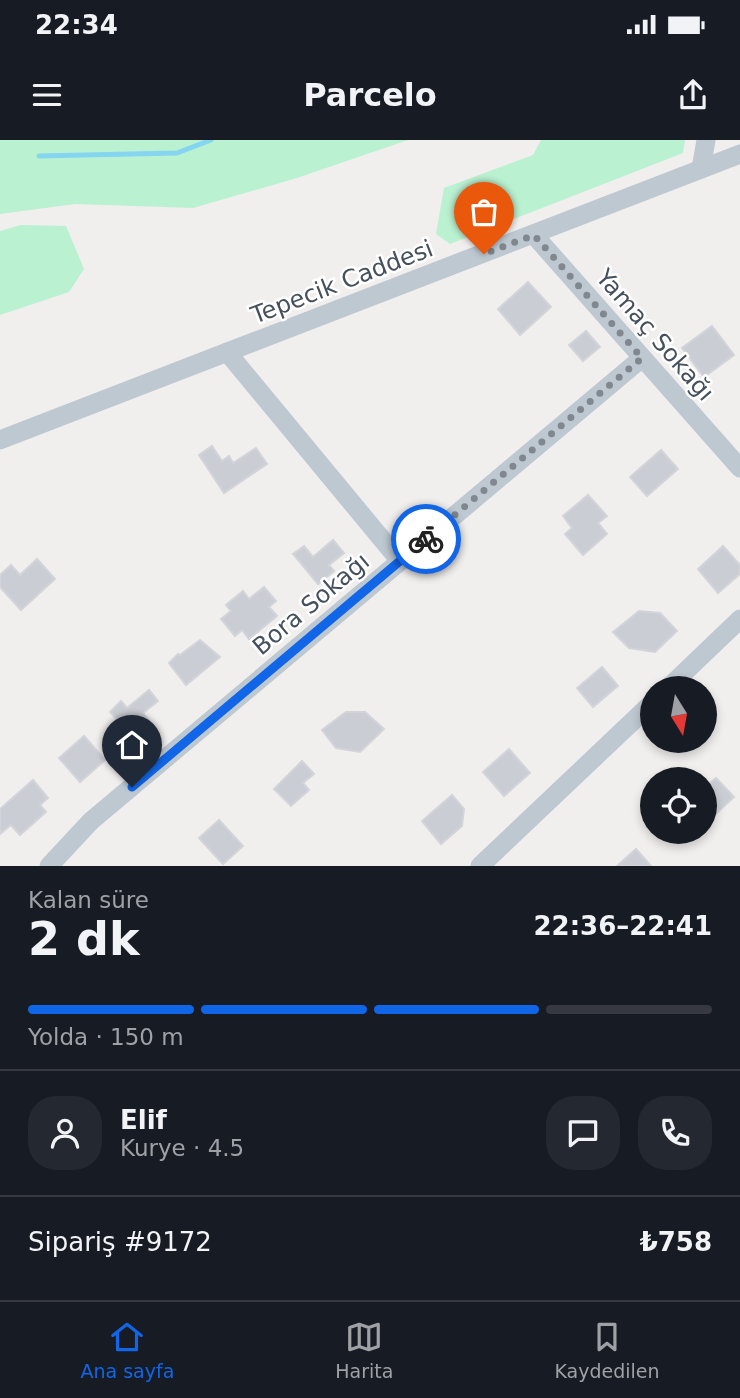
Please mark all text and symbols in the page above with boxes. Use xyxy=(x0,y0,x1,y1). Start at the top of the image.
text: 22:34 xyxy=(35,10,118,40)
icon: menu xyxy=(28,76,66,114)
text: Parcelo xyxy=(303,76,437,114)
icon: share xyxy=(674,76,712,114)
pin xyxy=(454,182,514,254)
icon: bag xyxy=(465,193,503,231)
street label: Tepecik Caddesi xyxy=(246,234,437,330)
street label: Yamaç Sokağı xyxy=(590,263,720,406)
courier xyxy=(391,504,461,574)
icon: bike xyxy=(407,520,445,558)
street label: Bora Sokağı xyxy=(247,547,375,661)
north arrow xyxy=(640,676,718,752)
map controls xyxy=(640,676,717,844)
pin xyxy=(102,715,162,787)
icon: home xyxy=(113,726,151,764)
button: locate xyxy=(640,767,717,844)
text: Kalan süre xyxy=(28,887,149,913)
text: 22:36–22:41 xyxy=(533,911,712,941)
text: 2 dk xyxy=(28,912,140,966)
text: Yolda · 150 m xyxy=(28,1024,184,1050)
button: person xyxy=(28,1096,102,1170)
button: chat xyxy=(546,1096,620,1170)
button: phone xyxy=(638,1096,712,1170)
text: Elif xyxy=(120,1105,167,1135)
text: Kurye · 4.5 xyxy=(120,1135,244,1161)
text: Sipariş #9172 xyxy=(28,1227,212,1257)
text: ₺758 xyxy=(640,1227,712,1257)
tab: Ana sayfa xyxy=(80,1318,174,1382)
tab: Harita xyxy=(335,1318,393,1382)
tab: Kaydedilen xyxy=(554,1318,660,1382)

